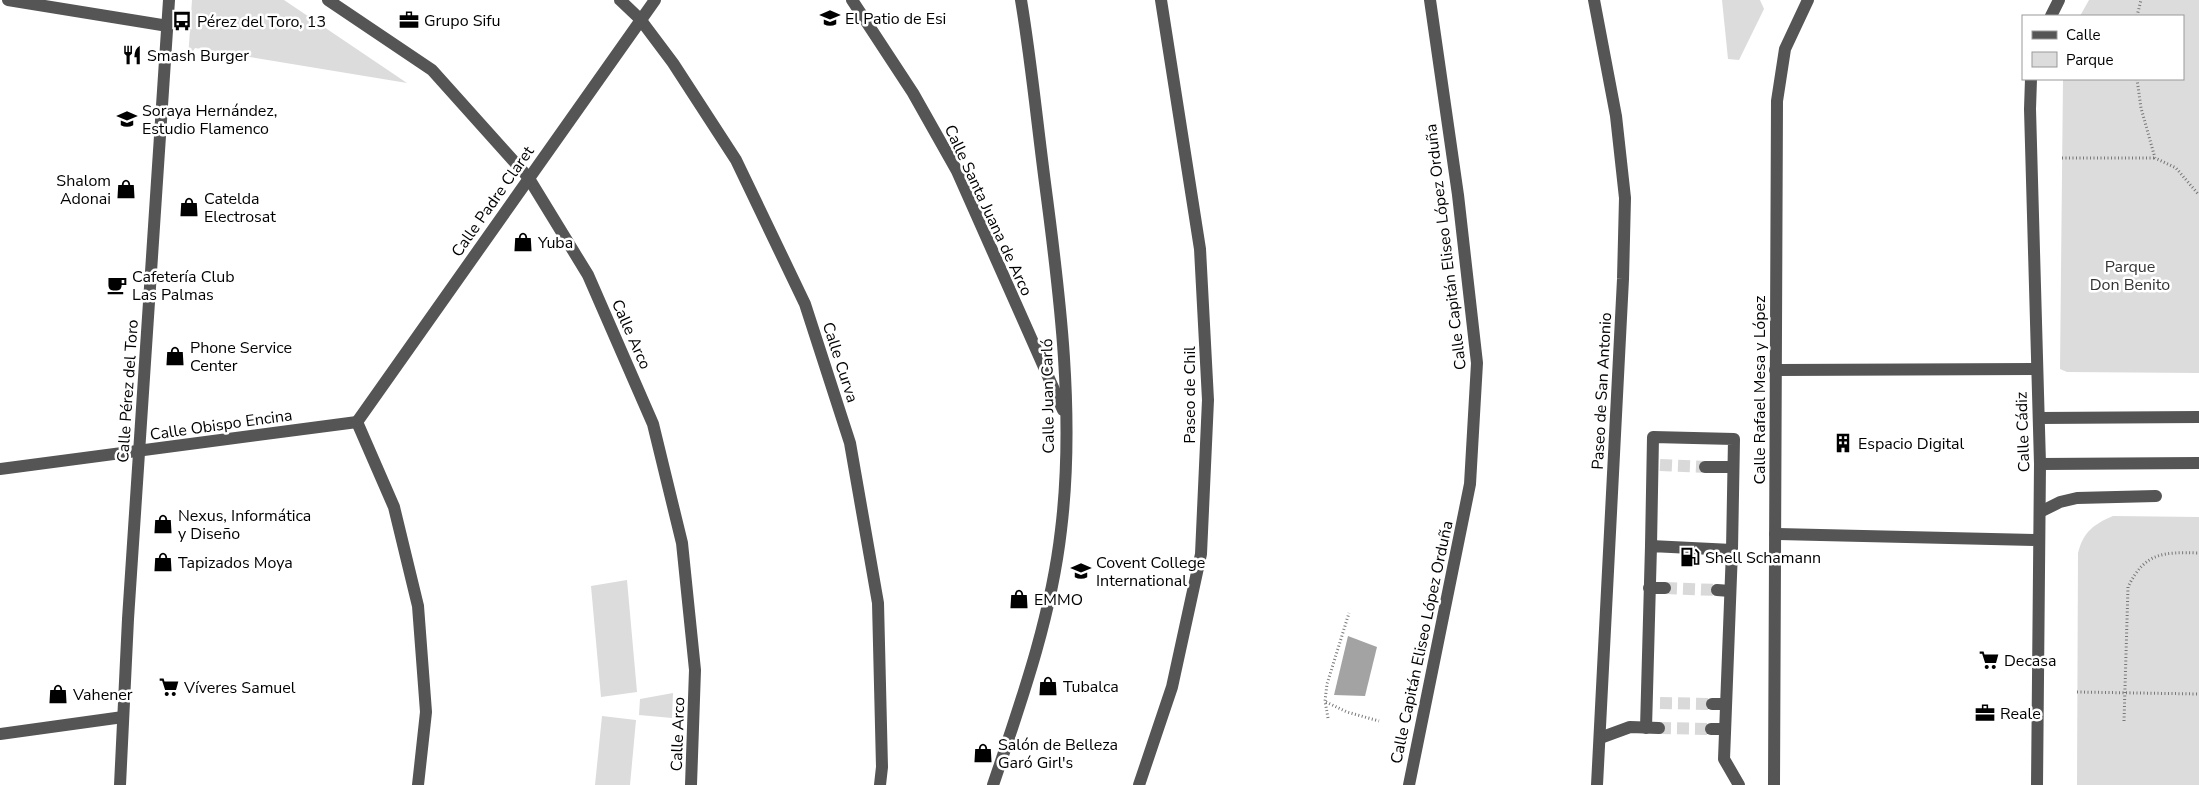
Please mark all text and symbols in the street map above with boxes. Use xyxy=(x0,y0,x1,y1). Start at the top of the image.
school or university icon: El Patio de Esi xyxy=(819,7,841,29)
place label: El Patio de Esi xyxy=(845,8,946,30)
office icon: Grupo Sifu xyxy=(398,9,420,31)
bus stop icon: Pérez del Toro, 13 xyxy=(171,10,193,32)
place label: Grupo Sifu xyxy=(424,10,501,32)
place label: Pérez del Toro, 13 xyxy=(197,11,326,33)
legend xyxy=(2022,15,2184,80)
text: Calle xyxy=(2066,25,2101,45)
restaurant icon: Smash Burger xyxy=(121,44,143,66)
place label: Smash Burger xyxy=(147,45,249,67)
text: Parque xyxy=(2066,50,2114,70)
place label: Soraya Hernández, Estudio Flamenco xyxy=(142,100,277,140)
school or university icon: Soraya Hernández, Estudio Flamenco xyxy=(116,108,138,130)
street label: Calle Santa Juana de Arco xyxy=(939,121,1037,300)
street label: Calle Capitán Eliseo López Orduña xyxy=(1420,123,1472,371)
street label: Calle Padre Claret xyxy=(446,141,539,261)
place label: Shalom Adonai xyxy=(56,170,111,210)
shop icon: Shalom Adonai xyxy=(115,178,137,200)
place label: Catelda Electrosat xyxy=(204,188,276,228)
shop icon: Catelda Electrosat xyxy=(178,196,200,218)
shop icon: Yuba xyxy=(512,231,534,253)
place label: Yuba xyxy=(537,232,573,254)
park label: Parque Don Benito xyxy=(2090,256,2170,296)
place label: Cafetería Club Las Palmas xyxy=(132,266,234,306)
cafe icon: Cafetería Club Las Palmas xyxy=(106,274,128,296)
street label: Calle Arco xyxy=(606,296,656,373)
street label: Calle Rafael Mesa y López xyxy=(1749,296,1771,484)
street label: Paseo de San Antonio xyxy=(1587,312,1617,470)
street label: Calle Pérez del Toro xyxy=(112,319,144,463)
street label: Calle Curva xyxy=(817,319,863,405)
place label: Phone Service Center xyxy=(190,337,292,377)
street label: Calle Juan Carló xyxy=(1036,338,1060,454)
shop icon: Phone Service Center xyxy=(164,345,186,367)
street label: Paseo de Chil xyxy=(1179,346,1201,444)
street label: Calle Cádiz xyxy=(2011,391,2035,473)
street label: Calle Obispo Encina xyxy=(149,404,294,446)
building icon: Espacio Digital xyxy=(1832,432,1854,454)
place label: Espacio Digital xyxy=(1858,433,1965,455)
place label: Nexus, Informática y Diseño xyxy=(178,505,311,545)
shop icon: Nexus, Informática y Diseño xyxy=(152,513,174,535)
street label: Calle Capitán Eliseo López Orduña xyxy=(1385,519,1459,766)
fuel station icon: Shell Schamann xyxy=(1679,546,1701,568)
place label: Shell Schamann xyxy=(1705,547,1821,569)
shop icon: Tapizados Moya xyxy=(152,551,174,573)
place label: Tapizados Moya xyxy=(178,552,293,574)
place label: Covent College International xyxy=(1096,552,1205,592)
school or university icon: Covent College International xyxy=(1070,560,1092,582)
shop icon: EMMO xyxy=(1008,588,1030,610)
place label: EMMO xyxy=(1034,589,1083,611)
supermarket icon: Decasa xyxy=(1978,649,2000,671)
place label: Decasa xyxy=(2004,650,2056,672)
shop icon: Tubalca xyxy=(1037,675,1059,697)
supermarket icon: Víveres Samuel xyxy=(158,676,180,698)
place label: Tubalca xyxy=(1063,676,1119,698)
place label: Víveres Samuel xyxy=(183,677,296,699)
shop icon: Vahener xyxy=(47,683,69,705)
place label: Vahener xyxy=(72,684,133,706)
street label: Calle Arco xyxy=(666,696,690,772)
office icon: Reale xyxy=(1974,702,1996,724)
place label: Reale xyxy=(2000,703,2041,725)
place label: Salón de Belleza Garó Girl's xyxy=(998,734,1118,774)
shop icon: Salón de Belleza Garó Girl's xyxy=(972,742,994,764)

